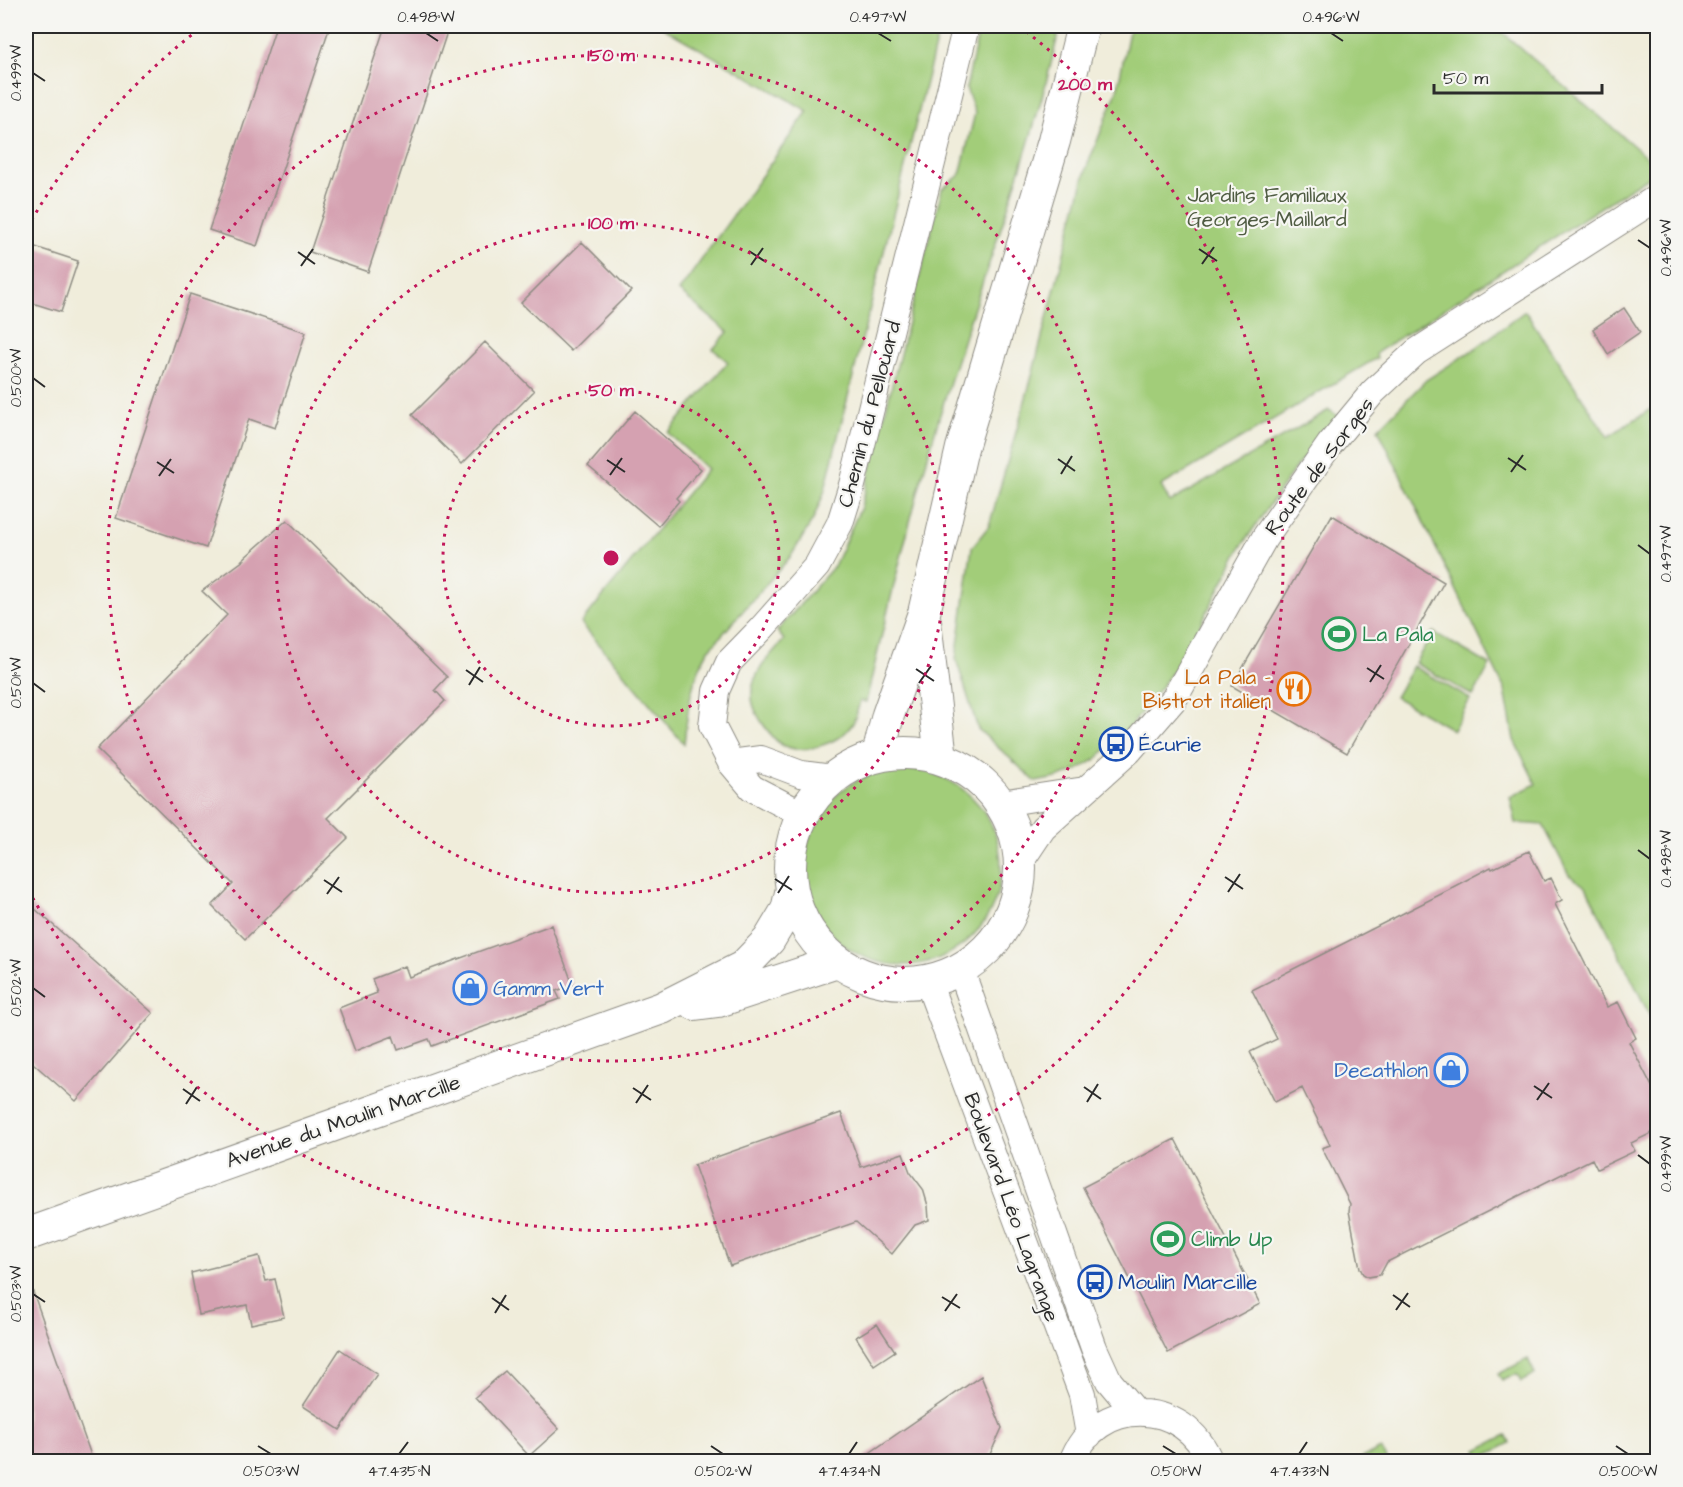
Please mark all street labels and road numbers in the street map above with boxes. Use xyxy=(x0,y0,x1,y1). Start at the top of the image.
street label: Chemin du Pellouard xyxy=(831,318,908,511)
street label: Route de Sorges xyxy=(1258,391,1382,542)
street label: Avenue du Moulin Marcille xyxy=(222,1068,464,1175)
street label: Boulevard Léo Lagrange xyxy=(955,1089,1066,1326)

